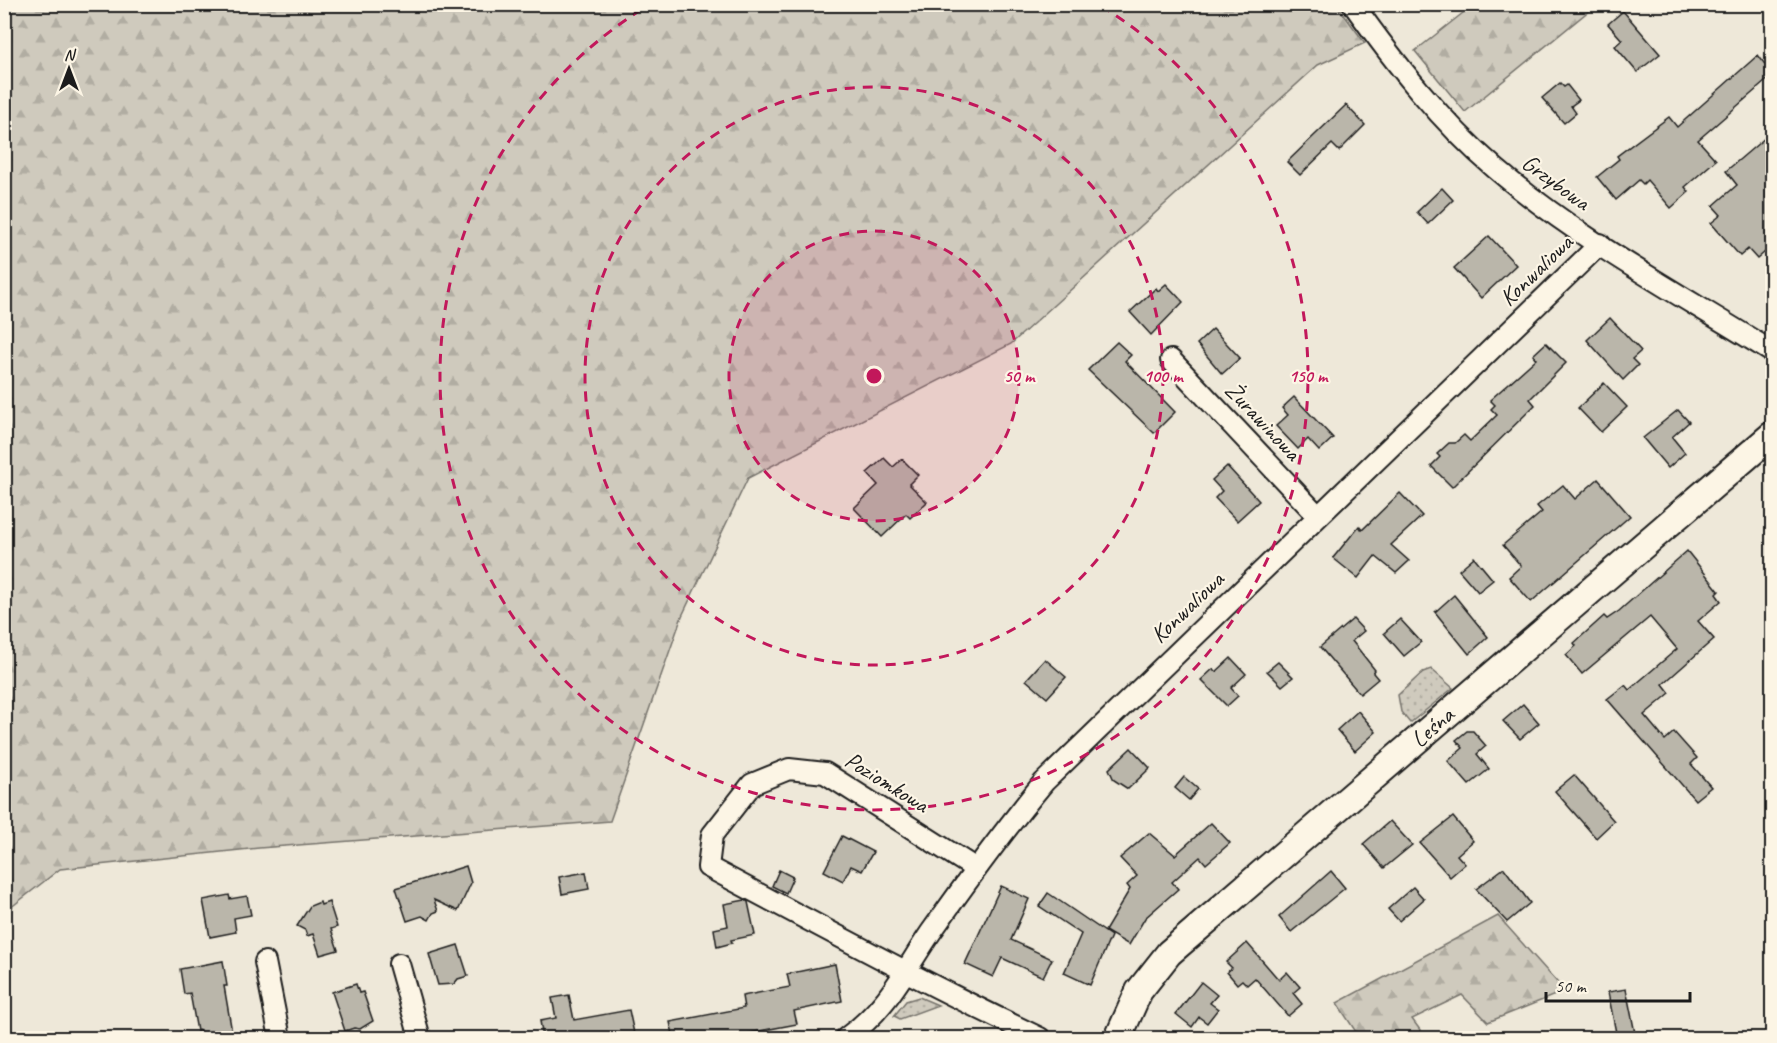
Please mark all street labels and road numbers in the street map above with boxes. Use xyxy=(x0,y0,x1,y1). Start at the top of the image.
street label: Grzybowa xyxy=(1516,147,1597,218)
street label: Konwaliowa xyxy=(1493,227,1580,312)
street label: Żurawinowa xyxy=(1219,375,1308,468)
street label: Konwaliowa xyxy=(1144,564,1231,649)
street label: Leśna xyxy=(1404,699,1461,754)
street label: Poziomkowa xyxy=(840,745,936,820)

